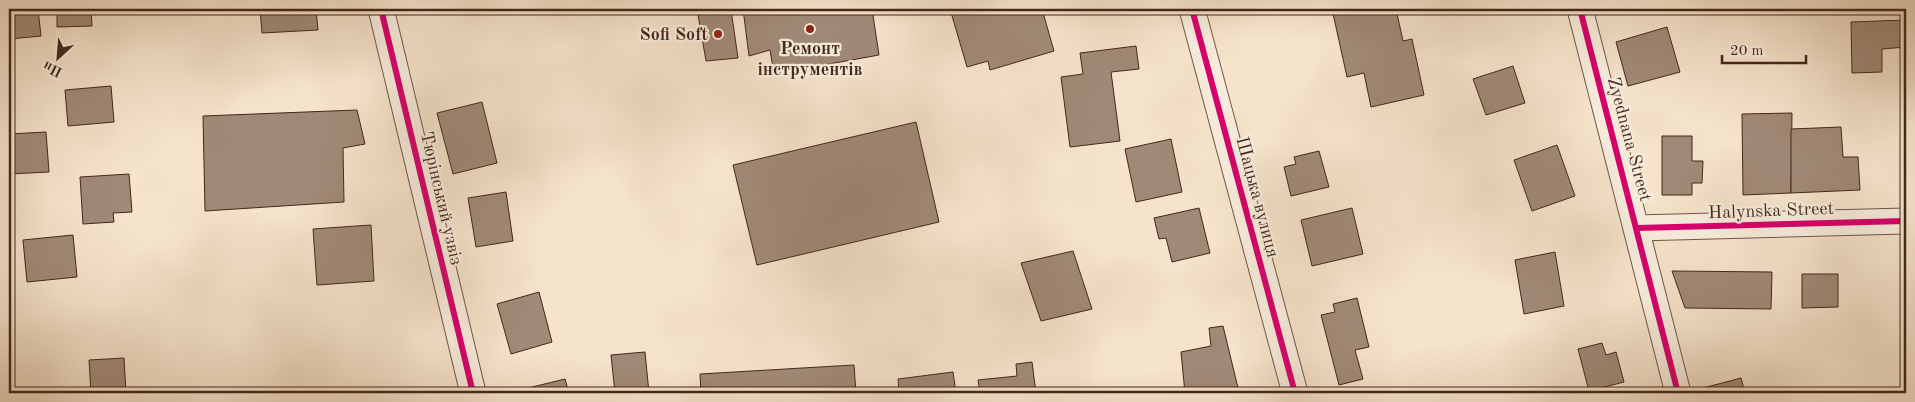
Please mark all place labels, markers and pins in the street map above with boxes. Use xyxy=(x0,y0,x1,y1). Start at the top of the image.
marker: Ремонт інструментів xyxy=(804,23,816,35)
place label: Sofi Soft xyxy=(640,26,708,44)
marker: Sofi Soft xyxy=(712,28,724,40)
place label: Ремонт інструментів xyxy=(757,40,863,79)

